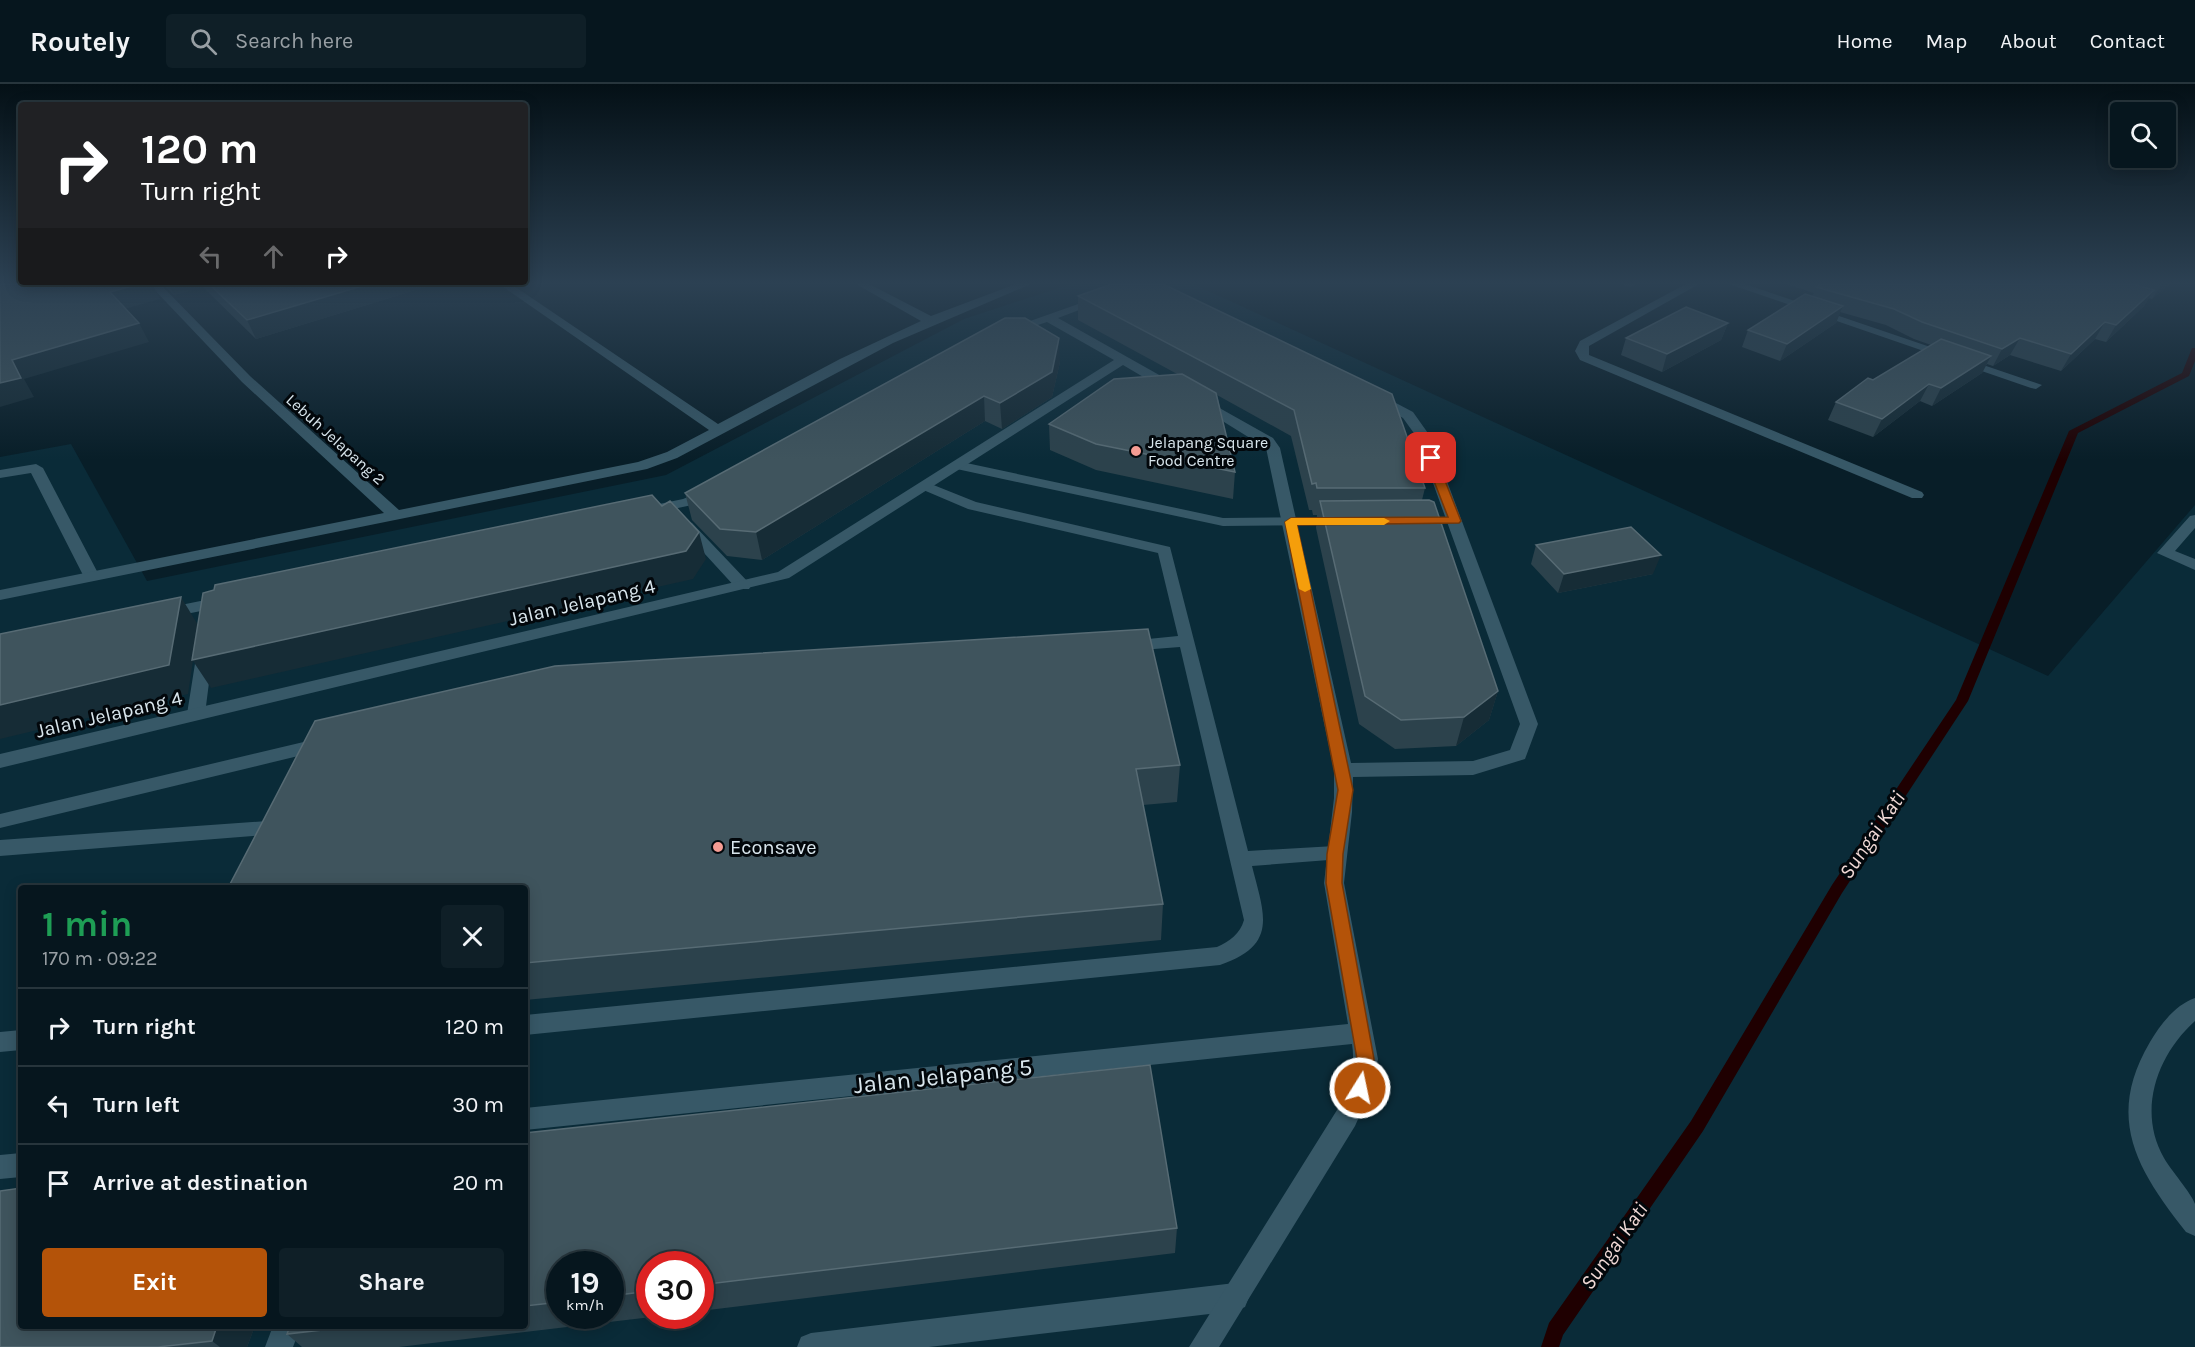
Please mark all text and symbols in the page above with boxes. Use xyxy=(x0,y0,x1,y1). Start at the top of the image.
search box xyxy=(166,14,586,68)
text: Routely xyxy=(30,25,130,58)
icon: search xyxy=(187,25,220,58)
text: Search here xyxy=(235,28,353,54)
text: Home xyxy=(1837,29,1893,53)
text: Map xyxy=(1926,29,1967,53)
text: About xyxy=(2000,29,2057,53)
text: Contact xyxy=(2090,29,2165,53)
map controls xyxy=(2110,102,2176,168)
button: search xyxy=(2110,102,2176,168)
text: 120 m xyxy=(141,124,258,174)
icon: right xyxy=(42,126,120,204)
text: Turn right xyxy=(141,175,261,207)
icon: left xyxy=(194,240,227,273)
icon: ahead xyxy=(257,240,290,273)
icon: right xyxy=(320,240,353,273)
street label: Lebuh Jelapang 2 xyxy=(282,390,389,489)
pin xyxy=(1405,432,1456,483)
place label: Jelapang Square Food Centre xyxy=(1148,433,1268,470)
icon: arrive xyxy=(1414,441,1447,474)
marker: Jelapang Square Food Centre xyxy=(1129,444,1143,458)
street label: Jalan Jelapang 4 xyxy=(507,574,658,631)
street label: Jalan Jelapang 4 xyxy=(34,686,185,743)
water label: Sungai Kati xyxy=(1834,786,1910,883)
place label: Econsave xyxy=(730,836,816,859)
marker: Econsave xyxy=(711,840,725,854)
text: 1 min xyxy=(42,903,132,945)
button: close xyxy=(441,905,504,968)
text: 170 m · 09:22 xyxy=(42,947,158,970)
icon: right xyxy=(42,1011,75,1044)
text: Turn right xyxy=(93,1014,196,1040)
text: 120 m xyxy=(445,1014,504,1040)
street label: Jalan Jelapang 5 xyxy=(852,1053,1034,1099)
position arrow xyxy=(1328,1056,1392,1120)
icon: left xyxy=(42,1089,75,1122)
text: Turn left xyxy=(93,1092,180,1118)
text: 30 m xyxy=(452,1092,504,1118)
icon: arrive xyxy=(42,1167,75,1200)
text: Arrive at destination xyxy=(93,1170,308,1196)
text: 20 m xyxy=(452,1170,504,1196)
water label: Sungai Kati xyxy=(1575,1198,1653,1294)
button: Exit xyxy=(42,1248,267,1317)
button: Share xyxy=(279,1248,504,1317)
speed limit sign: 30 xyxy=(636,1251,714,1329)
text: 19 xyxy=(570,1265,599,1301)
text: km/h xyxy=(566,1296,604,1314)

